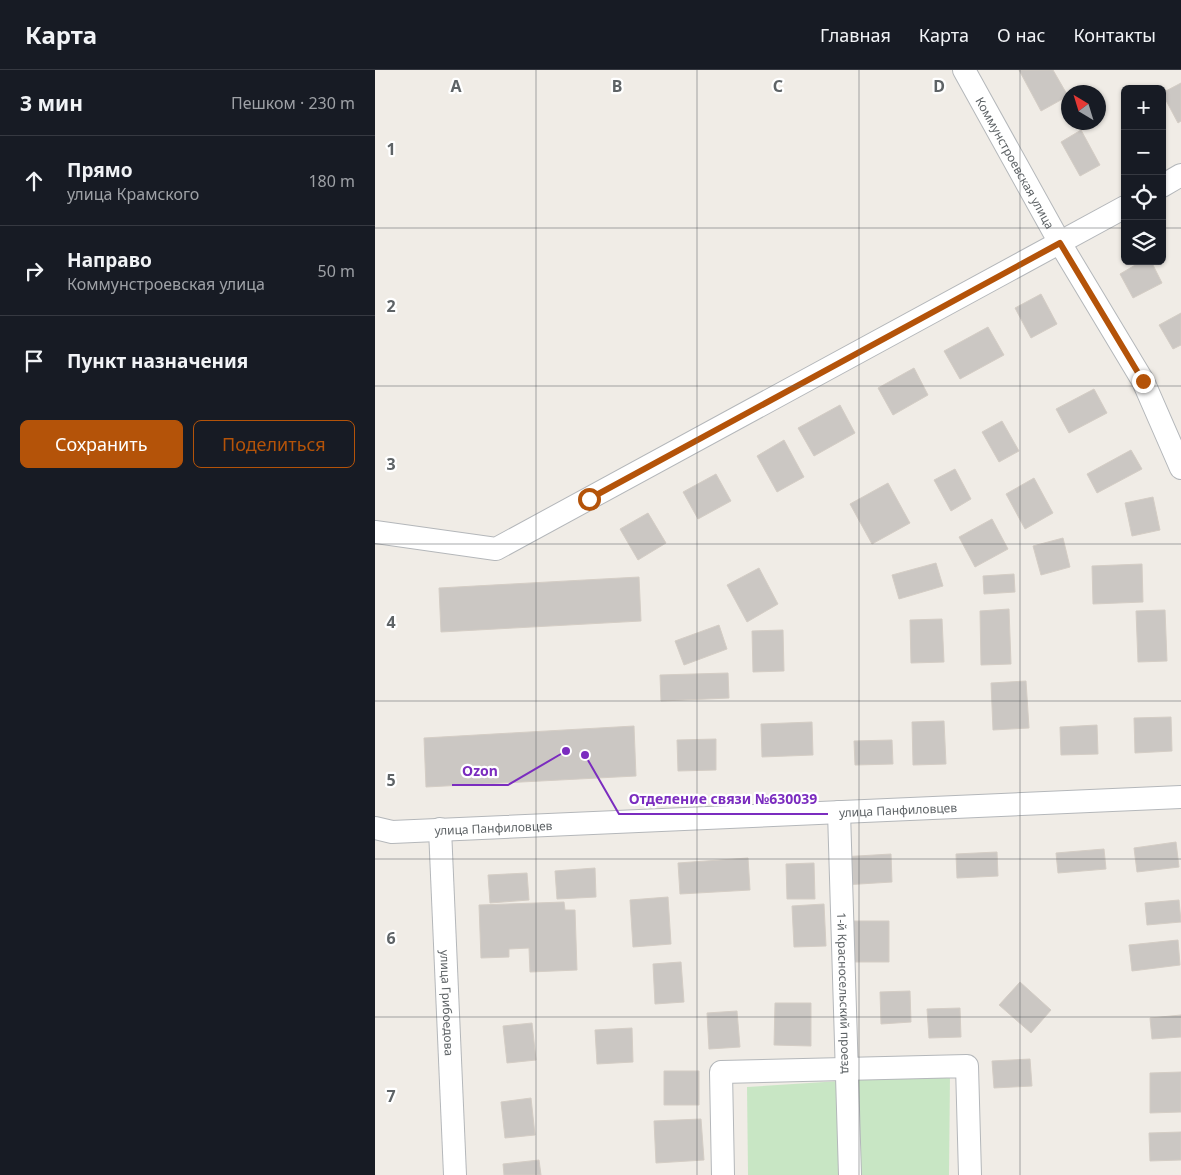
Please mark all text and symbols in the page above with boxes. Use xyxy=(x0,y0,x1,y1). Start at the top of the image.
text: Карта xyxy=(25,18,97,51)
text: Главная xyxy=(820,23,891,47)
text: Карта xyxy=(919,23,969,47)
text: О нас xyxy=(997,23,1045,47)
text: Контакты xyxy=(1073,23,1156,47)
text: A xyxy=(450,75,462,97)
text: B xyxy=(612,75,622,97)
text: C xyxy=(773,75,783,97)
text: D xyxy=(933,75,945,97)
north arrow xyxy=(1061,85,1106,130)
map controls xyxy=(1121,85,1166,265)
button: + xyxy=(1121,85,1166,130)
text: 3 мин xyxy=(20,89,83,117)
text: Пешком · 230 m xyxy=(231,92,355,114)
street label: Коммунстроевская улица xyxy=(972,94,1059,232)
button: − xyxy=(1121,130,1166,175)
text: 1 xyxy=(386,138,396,160)
text: Прямо xyxy=(67,157,133,183)
icon: ahead xyxy=(20,167,48,195)
text: 180 m xyxy=(308,170,355,192)
button: locate xyxy=(1121,175,1166,220)
text: улица Крамского xyxy=(67,183,199,205)
button: layers xyxy=(1121,220,1166,265)
text: Направо xyxy=(67,247,152,273)
icon: right xyxy=(20,257,48,285)
text: 50 m xyxy=(318,260,355,282)
text: Коммунстроевская улица xyxy=(67,273,265,295)
text: 2 xyxy=(386,295,396,317)
icon: arrive xyxy=(20,347,48,375)
text: Пункт назначения xyxy=(67,348,248,374)
route end xyxy=(1132,370,1155,393)
button: Сохранить xyxy=(20,420,183,468)
button: Поделиться xyxy=(193,420,355,468)
text: 3 xyxy=(386,453,396,475)
route start xyxy=(578,488,601,511)
text: 4 xyxy=(386,611,396,633)
callout: Ozon xyxy=(452,756,508,785)
text: Ozon xyxy=(462,761,498,780)
text: 5 xyxy=(386,769,396,791)
callout: Отделение связи №630039 xyxy=(619,785,828,814)
text: Отделение связи №630039 xyxy=(629,789,817,808)
street label: улица Панфиловцев xyxy=(839,798,958,821)
street label: улица Панфиловцев xyxy=(434,816,553,839)
street label: 1-й Красносельский проезд xyxy=(834,912,855,1074)
text: 6 xyxy=(386,927,396,949)
street label: улица Грибоедова xyxy=(437,949,458,1056)
text: 7 xyxy=(386,1085,396,1107)

